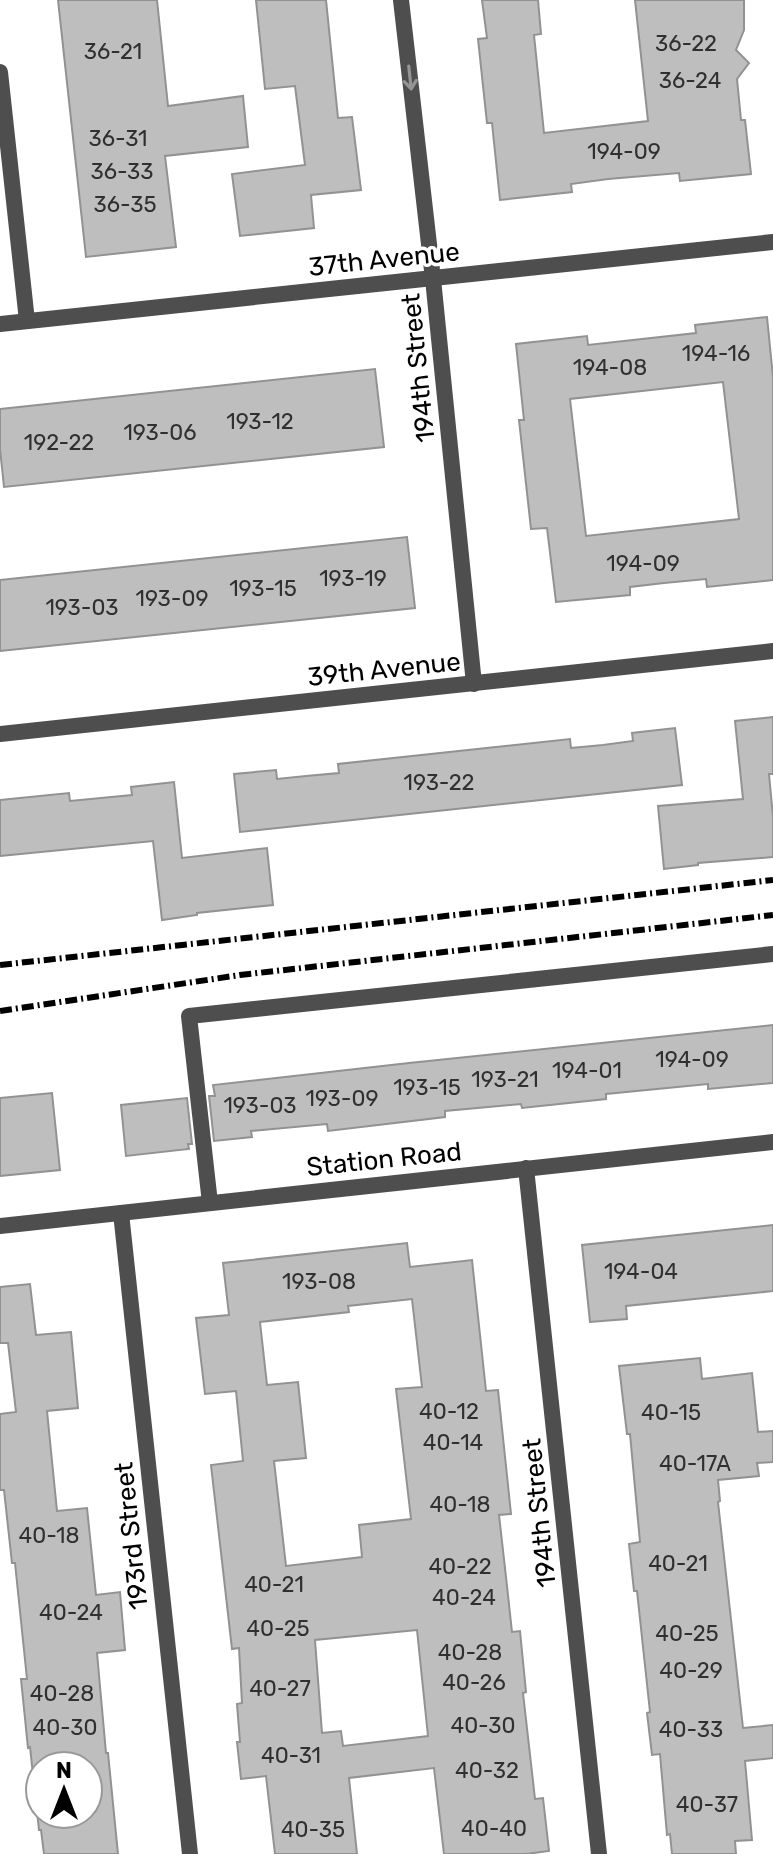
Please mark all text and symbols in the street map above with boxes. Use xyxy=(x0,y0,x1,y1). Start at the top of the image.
house number: 36-22 xyxy=(655,30,717,57)
house number: 36-21 xyxy=(84,38,142,65)
one-way arrow xyxy=(403,64,418,90)
house number: 36-24 xyxy=(659,67,721,94)
house number: 36-31 xyxy=(89,125,147,152)
house number: 194-09 xyxy=(587,138,661,165)
house number: 36-33 xyxy=(90,158,154,185)
house number: 36-35 xyxy=(94,191,156,218)
street label: 37th Avenue xyxy=(307,236,461,283)
street label: 194th Street xyxy=(395,292,442,444)
house number: 194-16 xyxy=(682,340,750,367)
house number: 194-08 xyxy=(573,354,647,381)
house number: 193-12 xyxy=(226,408,294,435)
house number: 193-06 xyxy=(123,419,197,446)
house number: 192-22 xyxy=(24,429,94,456)
house number: 194-09 xyxy=(606,550,680,577)
house number: 193-19 xyxy=(319,565,387,592)
house number: 193-15 xyxy=(229,575,297,602)
house number: 193-09 xyxy=(135,585,209,612)
house number: 193-03 xyxy=(45,594,119,621)
street label: 39th Avenue xyxy=(306,646,462,693)
house number: 193-22 xyxy=(404,769,474,796)
house number: 194-09 xyxy=(655,1046,729,1073)
house number: 194-01 xyxy=(552,1057,622,1084)
house number: 193-21 xyxy=(471,1066,539,1093)
house number: 193-15 xyxy=(393,1074,461,1101)
house number: 193-09 xyxy=(305,1085,379,1112)
house number: 193-03 xyxy=(223,1092,297,1119)
street label: Station Road xyxy=(305,1136,463,1183)
house number: 194-04 xyxy=(604,1258,678,1285)
house number: 193-08 xyxy=(282,1268,356,1295)
house number: 40-12 xyxy=(419,1398,479,1425)
house number: 40-15 xyxy=(641,1399,701,1426)
house number: 40-14 xyxy=(423,1429,483,1456)
street label: 194th Street xyxy=(516,1437,563,1589)
house number: 40-17A xyxy=(659,1450,731,1477)
street label: 193rd Street xyxy=(108,1461,155,1611)
house number: 40-18 xyxy=(430,1491,490,1518)
house number: 40-18 xyxy=(19,1522,79,1549)
house number: 40-21 xyxy=(648,1550,708,1577)
house number: 40-22 xyxy=(428,1553,492,1580)
house number: 40-21 xyxy=(244,1571,304,1598)
house number: 40-24 xyxy=(432,1584,496,1611)
house number: 40-24 xyxy=(39,1599,103,1626)
house number: 40-25 xyxy=(246,1615,310,1642)
house number: 40-25 xyxy=(655,1620,719,1647)
house number: 40-28 xyxy=(438,1639,502,1666)
house number: 40-29 xyxy=(659,1657,723,1684)
house number: 40-26 xyxy=(442,1669,506,1696)
house number: 40-27 xyxy=(249,1675,311,1702)
house number: 40-28 xyxy=(30,1680,94,1707)
house number: 40-30 xyxy=(450,1712,516,1739)
house number: 40-30 xyxy=(32,1714,98,1741)
house number: 40-33 xyxy=(659,1716,723,1743)
house number: 40-31 xyxy=(261,1742,321,1769)
north arrow xyxy=(24,1750,104,1830)
text: N xyxy=(56,1757,72,1784)
house number: 40-32 xyxy=(455,1757,519,1784)
house number: 40-37 xyxy=(676,1791,738,1818)
house number: 40-40 xyxy=(461,1815,527,1842)
house number: 40-35 xyxy=(281,1816,345,1843)

